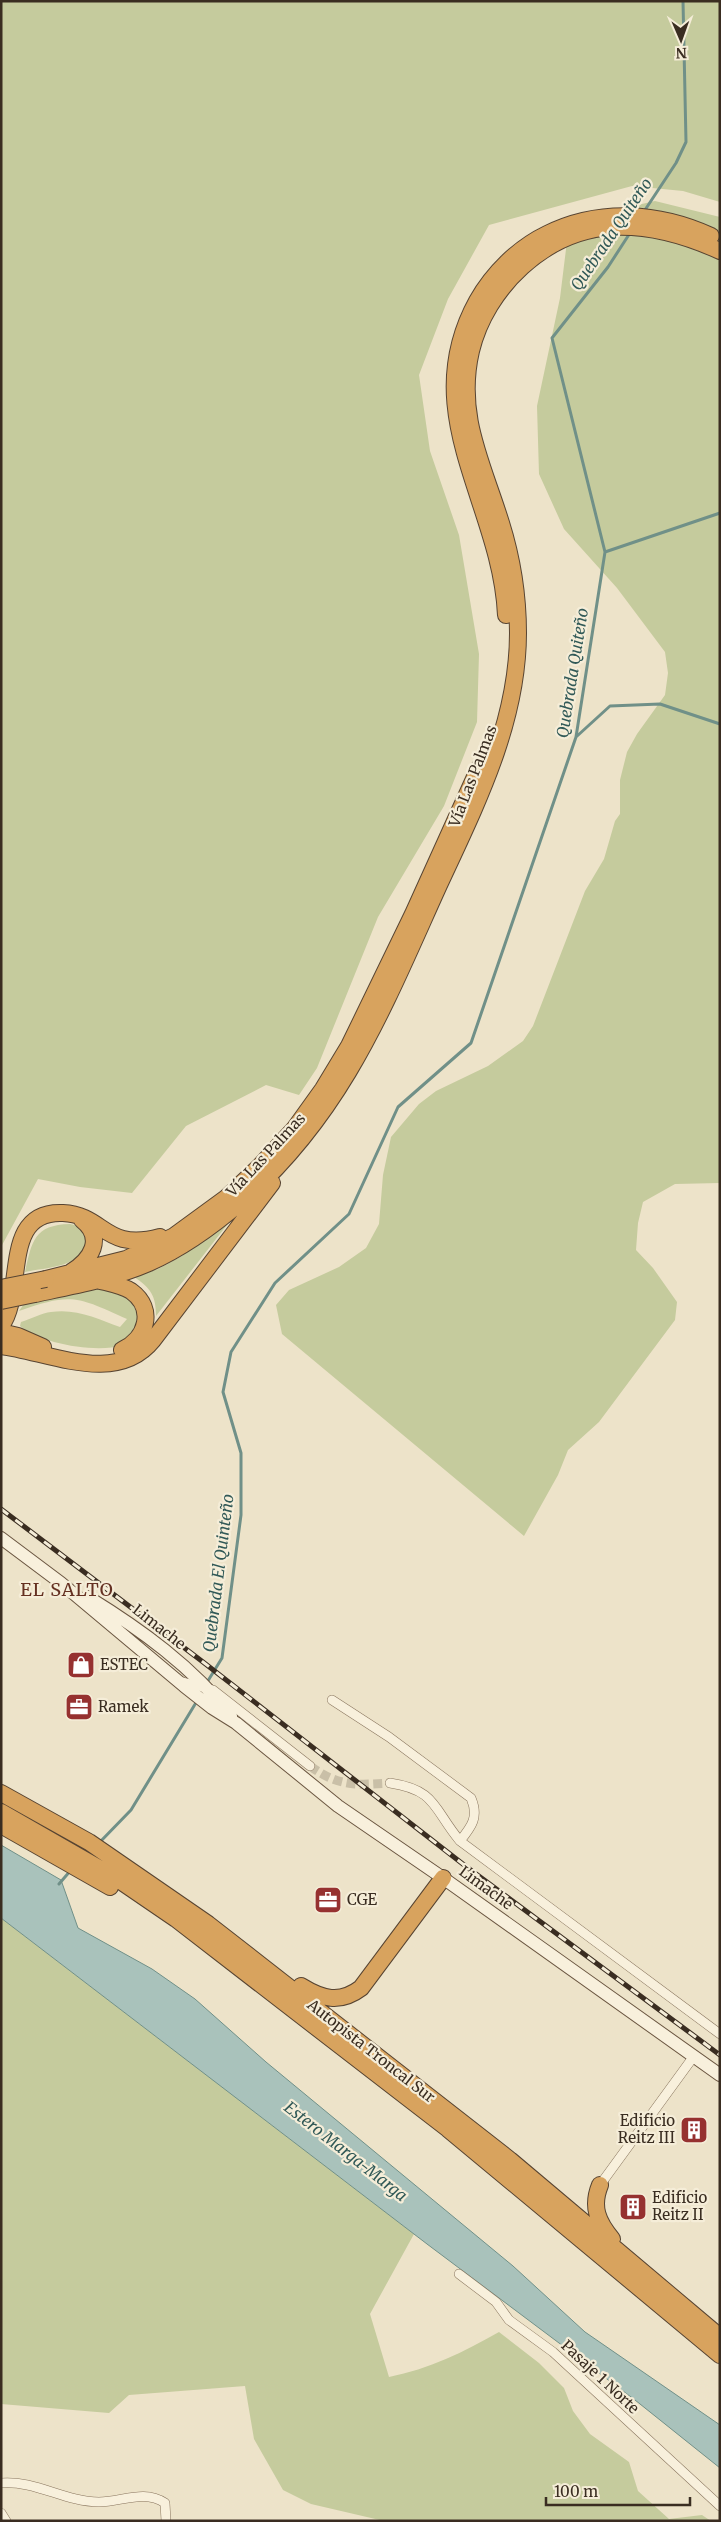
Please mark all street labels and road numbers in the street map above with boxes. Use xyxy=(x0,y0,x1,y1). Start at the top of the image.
street label: Vía Las Palmas xyxy=(444,722,501,830)
street label: Vía Las Palmas xyxy=(221,1109,309,1201)
street label: Limache xyxy=(129,1600,190,1653)
street label: Limache xyxy=(456,1862,517,1914)
street label: Autopista Troncal Sur xyxy=(303,1994,439,2107)
street label: Pasaje 1 Norte xyxy=(557,2336,643,2418)

